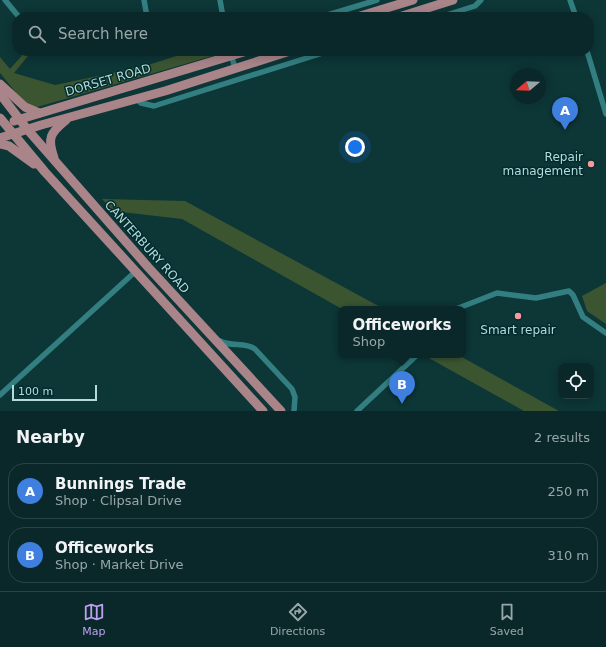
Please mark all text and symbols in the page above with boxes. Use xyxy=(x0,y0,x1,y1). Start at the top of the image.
search box xyxy=(12,12,594,56)
icon: search xyxy=(26,23,48,45)
text: Search here xyxy=(58,25,148,43)
street label: DORSET ROAD xyxy=(64,61,152,99)
north arrow xyxy=(510,68,546,104)
pin: A xyxy=(552,97,578,130)
your location xyxy=(345,137,365,157)
place label: Repair management xyxy=(503,150,583,178)
marker: Repair management xyxy=(586,159,596,169)
street label: CANTERBURY ROAD xyxy=(102,198,192,296)
popup xyxy=(338,306,466,358)
marker: Smart repair xyxy=(513,311,523,321)
text: Officeworks xyxy=(352,316,452,334)
place label: Smart repair xyxy=(480,323,556,337)
text: Shop xyxy=(352,334,385,349)
map controls xyxy=(558,363,594,399)
button: locate xyxy=(558,363,594,399)
pin: B xyxy=(389,371,415,404)
scale bar xyxy=(12,383,97,402)
text: 100 m xyxy=(18,385,53,398)
text: Nearby xyxy=(16,427,85,447)
text: 2 results xyxy=(534,430,590,445)
text: Bunnings Trade xyxy=(55,475,186,493)
text: A xyxy=(25,484,35,499)
text: 250 m xyxy=(547,484,589,499)
text: Shop · Clipsal Drive xyxy=(55,493,182,508)
text: Officeworks xyxy=(55,539,154,557)
text: B xyxy=(25,548,35,563)
text: 310 m xyxy=(547,548,589,563)
text: Shop · Market Drive xyxy=(55,557,184,572)
tab: Map xyxy=(82,601,105,638)
tab: Directions xyxy=(270,601,325,638)
tab: Saved xyxy=(490,601,524,638)

